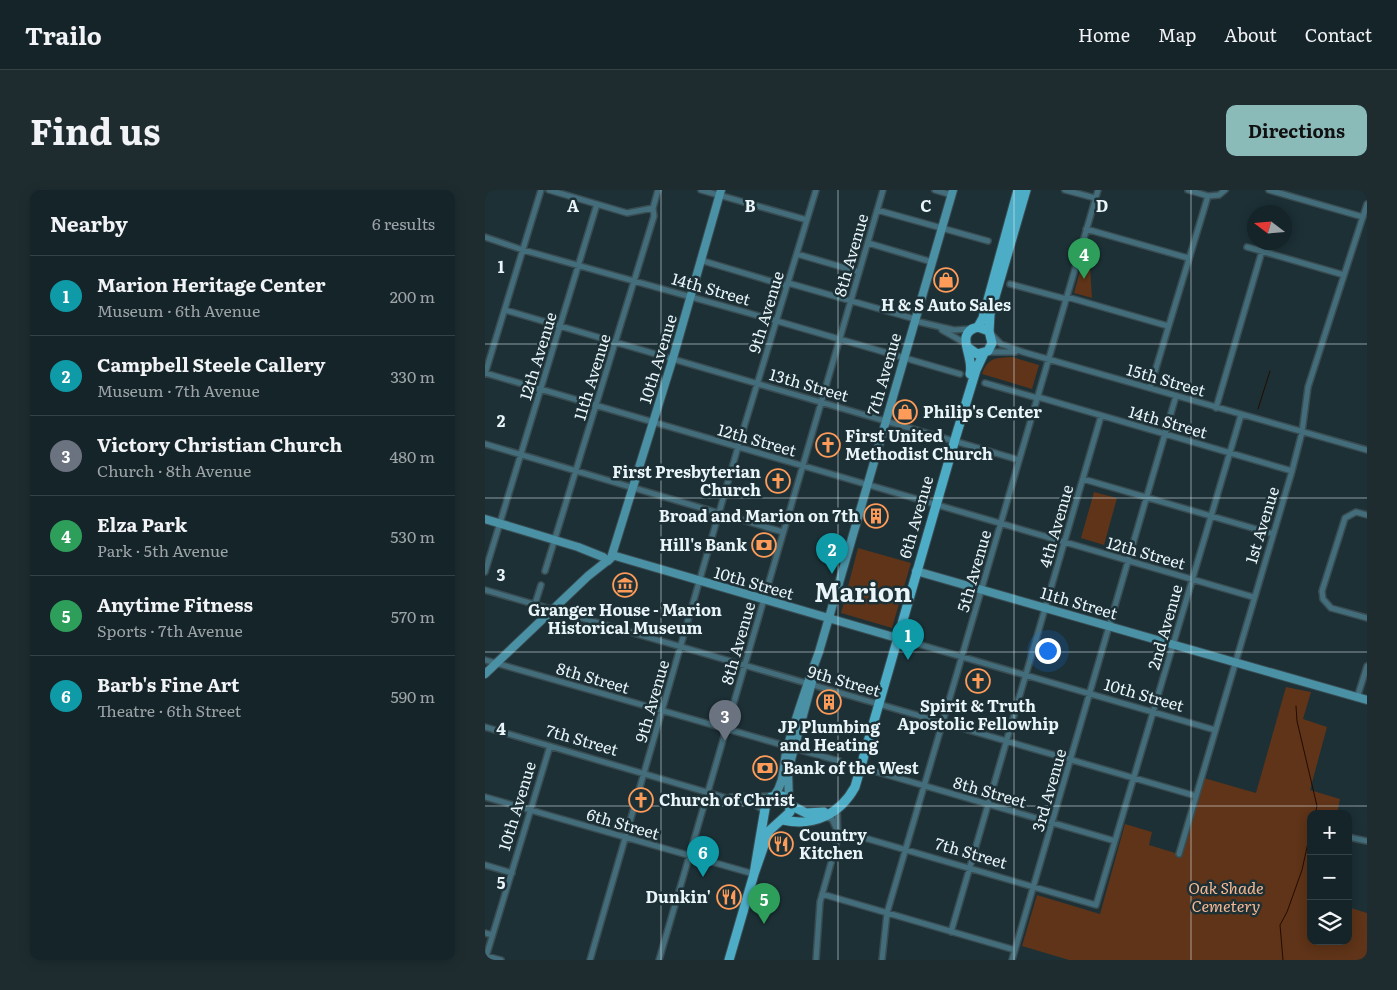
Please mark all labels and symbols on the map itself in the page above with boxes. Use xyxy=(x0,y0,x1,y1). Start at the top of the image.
text: A xyxy=(567,193,579,217)
text: B xyxy=(744,193,756,217)
text: C xyxy=(920,193,932,217)
text: D xyxy=(1096,193,1108,217)
north arrow xyxy=(1247,205,1292,250)
street label: 8th Avenue xyxy=(827,210,873,299)
pin: 4 xyxy=(1068,238,1100,279)
text: 1 xyxy=(498,254,505,278)
street label: 14th Street xyxy=(669,265,754,311)
shop icon: H & S Auto Sales xyxy=(933,267,959,293)
street label: 9th Avenue xyxy=(741,268,789,356)
place label: H & S Auto Sales xyxy=(881,292,1011,316)
street label: 12th Avenue xyxy=(512,309,562,403)
street label: 10th Avenue xyxy=(632,311,682,406)
street label: 11th Avenue xyxy=(566,330,616,423)
street label: 7th Avenue xyxy=(860,330,906,418)
street label: 15th Street xyxy=(1124,356,1209,402)
street label: 13th Street xyxy=(767,361,852,407)
street label: 14th Street xyxy=(1126,398,1211,444)
shop icon: Philip's Center xyxy=(892,399,918,425)
place label: Philip's Center xyxy=(923,399,1042,423)
text: 2 xyxy=(497,408,506,432)
street label: 12th Street xyxy=(715,416,800,462)
place label: First United Methodist Church xyxy=(845,423,993,465)
church icon: First United Methodist Church xyxy=(815,432,841,458)
place label: First Presbyterian Church xyxy=(612,459,761,501)
church icon: First Presbyterian Church xyxy=(765,468,791,494)
street label: 6th Avenue xyxy=(892,473,938,561)
street label: 4th Avenue xyxy=(1032,481,1078,570)
street label: 1st Avenue xyxy=(1238,483,1284,566)
place label: Broad and Marion on 7th xyxy=(659,503,859,527)
building icon: Broad and Marion on 7th xyxy=(863,503,889,529)
street label: 5th Avenue xyxy=(950,527,996,615)
street label: 12th Street xyxy=(1104,529,1189,575)
place label: Hill's Bank xyxy=(660,532,747,556)
bank icon: Hill's Bank xyxy=(751,532,777,558)
pin: 2 xyxy=(816,533,848,574)
street label: 10th Street xyxy=(712,559,797,605)
text: 3 xyxy=(497,562,506,586)
district label: Marion xyxy=(814,571,912,610)
museum icon: Granger House - Marion Historical Museum xyxy=(612,572,638,598)
street label: 11th Street xyxy=(1038,580,1121,625)
street label: 2nd Avenue xyxy=(1140,581,1188,672)
place label: Granger House - Marion Historical Museum xyxy=(528,597,722,639)
street label: 8th Avenue xyxy=(714,598,760,687)
pin: 1 xyxy=(892,619,924,660)
your location xyxy=(1035,638,1061,664)
street label: 8th Street xyxy=(554,655,633,699)
street label: 9th Avenue xyxy=(628,657,674,745)
street label: 9th Street xyxy=(805,658,884,702)
church icon: Spirit & Truth Apostolic Fellowhip xyxy=(965,668,991,694)
street label: 10th Street xyxy=(1102,671,1187,717)
building icon: JP Plumbing and Heating xyxy=(816,689,842,715)
place label: Spirit & Truth Apostolic Fellowhip xyxy=(897,693,1059,735)
pin: 3 xyxy=(709,700,741,741)
place label: JP Plumbing and Heating xyxy=(778,714,880,756)
text: 4 xyxy=(496,716,506,740)
street label: 7th Street xyxy=(543,717,622,761)
street label: 3rd Avenue xyxy=(1025,745,1071,834)
bank icon: Bank of the West xyxy=(752,755,778,781)
place label: Bank of the West xyxy=(783,755,919,779)
street label: 10th Avenue xyxy=(491,758,541,853)
street label: 8th Street xyxy=(951,769,1030,813)
church icon: Church of Christ xyxy=(628,787,654,813)
place label: Church of Christ xyxy=(659,787,795,811)
street label: 6th Street xyxy=(584,801,663,845)
place label: Country Kitchen xyxy=(799,822,867,864)
street label: 7th Street xyxy=(932,830,1011,874)
restaurant icon: Country Kitchen xyxy=(768,831,794,857)
pin: 6 xyxy=(687,836,719,877)
text: 5 xyxy=(497,870,506,894)
park label: Oak Shade Cemetery xyxy=(1188,875,1264,917)
pin: 5 xyxy=(748,883,780,924)
place label: Dunkin' xyxy=(645,884,711,908)
restaurant icon: Dunkin' xyxy=(716,884,742,910)

